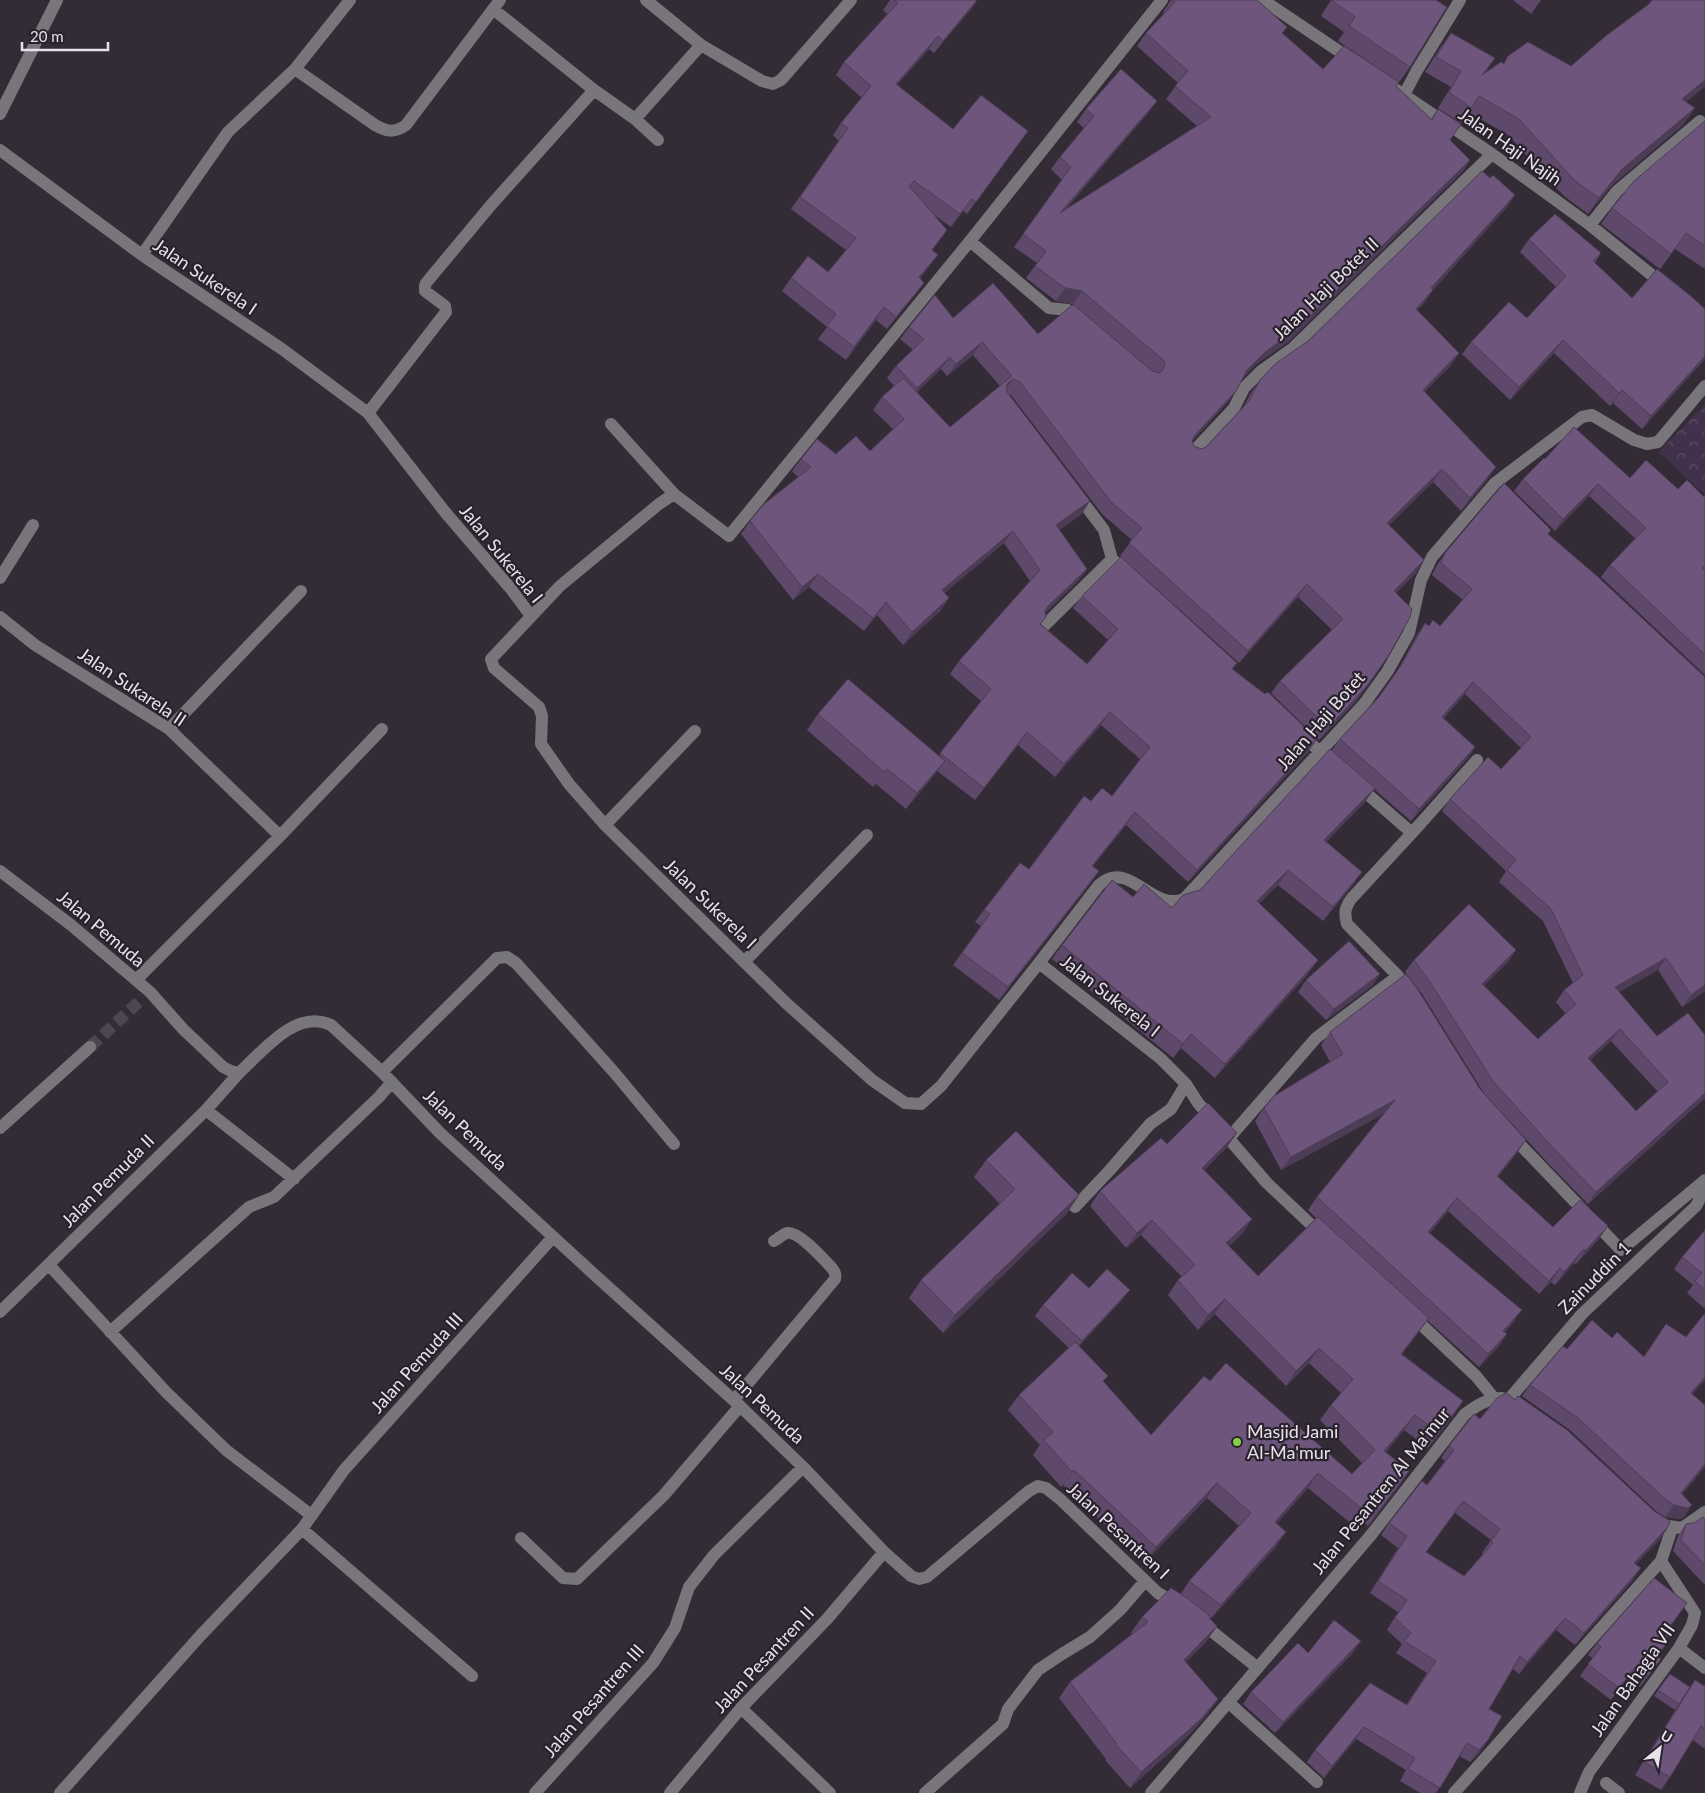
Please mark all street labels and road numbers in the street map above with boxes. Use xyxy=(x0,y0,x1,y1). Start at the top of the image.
street label: Jalan Haji Najih xyxy=(1455,103,1566,190)
street label: Jalan Haji Botet II xyxy=(1268,232,1383,344)
street label: Jalan Sukerela I xyxy=(150,233,262,319)
street label: Jalan Sukerela I xyxy=(455,500,548,607)
street label: Jalan Sukarela II xyxy=(74,642,191,730)
street label: Jalan Haji Botet xyxy=(1271,666,1369,774)
street label: Jalan Sukerela I xyxy=(660,854,762,953)
street label: Jalan Pemuda xyxy=(53,885,150,971)
street label: Jalan Sukerela I xyxy=(1056,950,1165,1041)
street label: Jalan Pemuda xyxy=(419,1084,512,1175)
street label: Jalan Pemuda II xyxy=(56,1129,158,1231)
street label: Zainuddin 1 xyxy=(1553,1236,1635,1318)
street label: Jalan Pemuda III xyxy=(365,1308,467,1417)
street label: Jalan Pemuda xyxy=(716,1358,810,1448)
street label: Jalan Pesantren Al Ma'mur xyxy=(1306,1402,1454,1578)
street label: Jalan Pesantren I xyxy=(1063,1477,1175,1583)
street label: Jalan Pesantren II xyxy=(708,1602,818,1717)
street label: Jalan Bahagia VII xyxy=(1585,1619,1679,1740)
street label: Jalan Pesantren III xyxy=(538,1639,648,1761)

